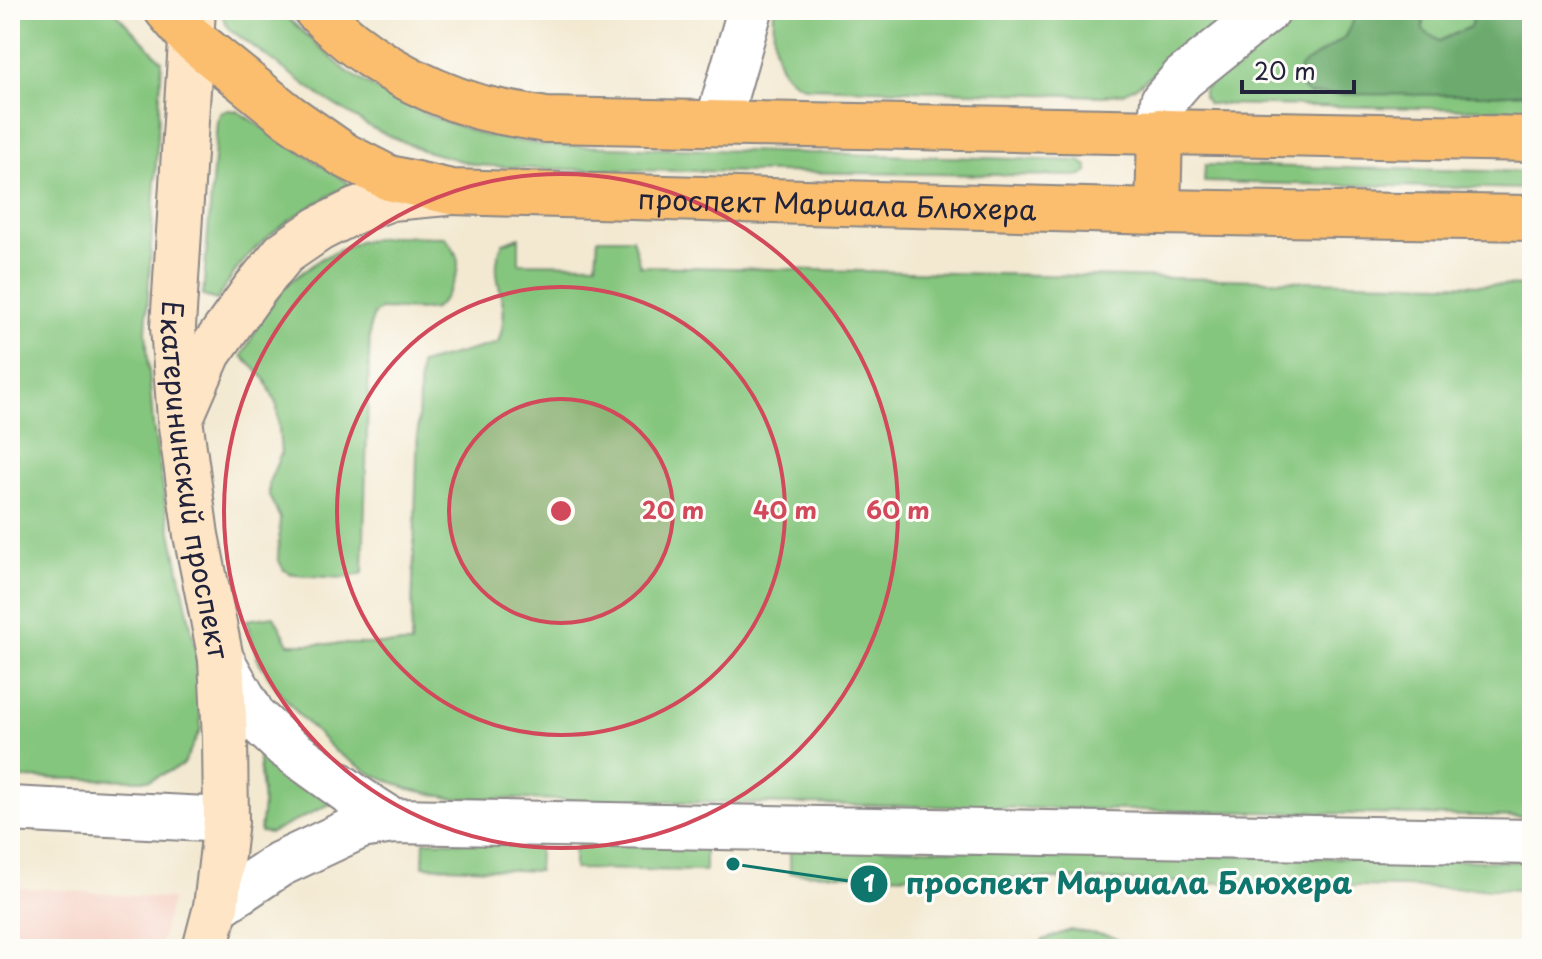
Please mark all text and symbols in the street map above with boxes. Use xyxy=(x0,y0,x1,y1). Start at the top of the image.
scale bar xyxy=(1242,44,1354,94)
text: 20 m xyxy=(1254,52,1316,88)
street label: проспект Маршала Блюхера xyxy=(637,176,1038,230)
street label: Екатерининский проспект xyxy=(151,299,242,663)
text: 20 m xyxy=(642,491,704,527)
text: 40 m xyxy=(753,491,817,527)
text: 60 m xyxy=(866,491,930,527)
centre of rings xyxy=(547,497,575,525)
callout: проспект Маршала Блюхера xyxy=(849,857,1370,911)
text: проспект Маршала Блюхера xyxy=(906,859,1353,904)
text: 1 xyxy=(863,864,875,900)

